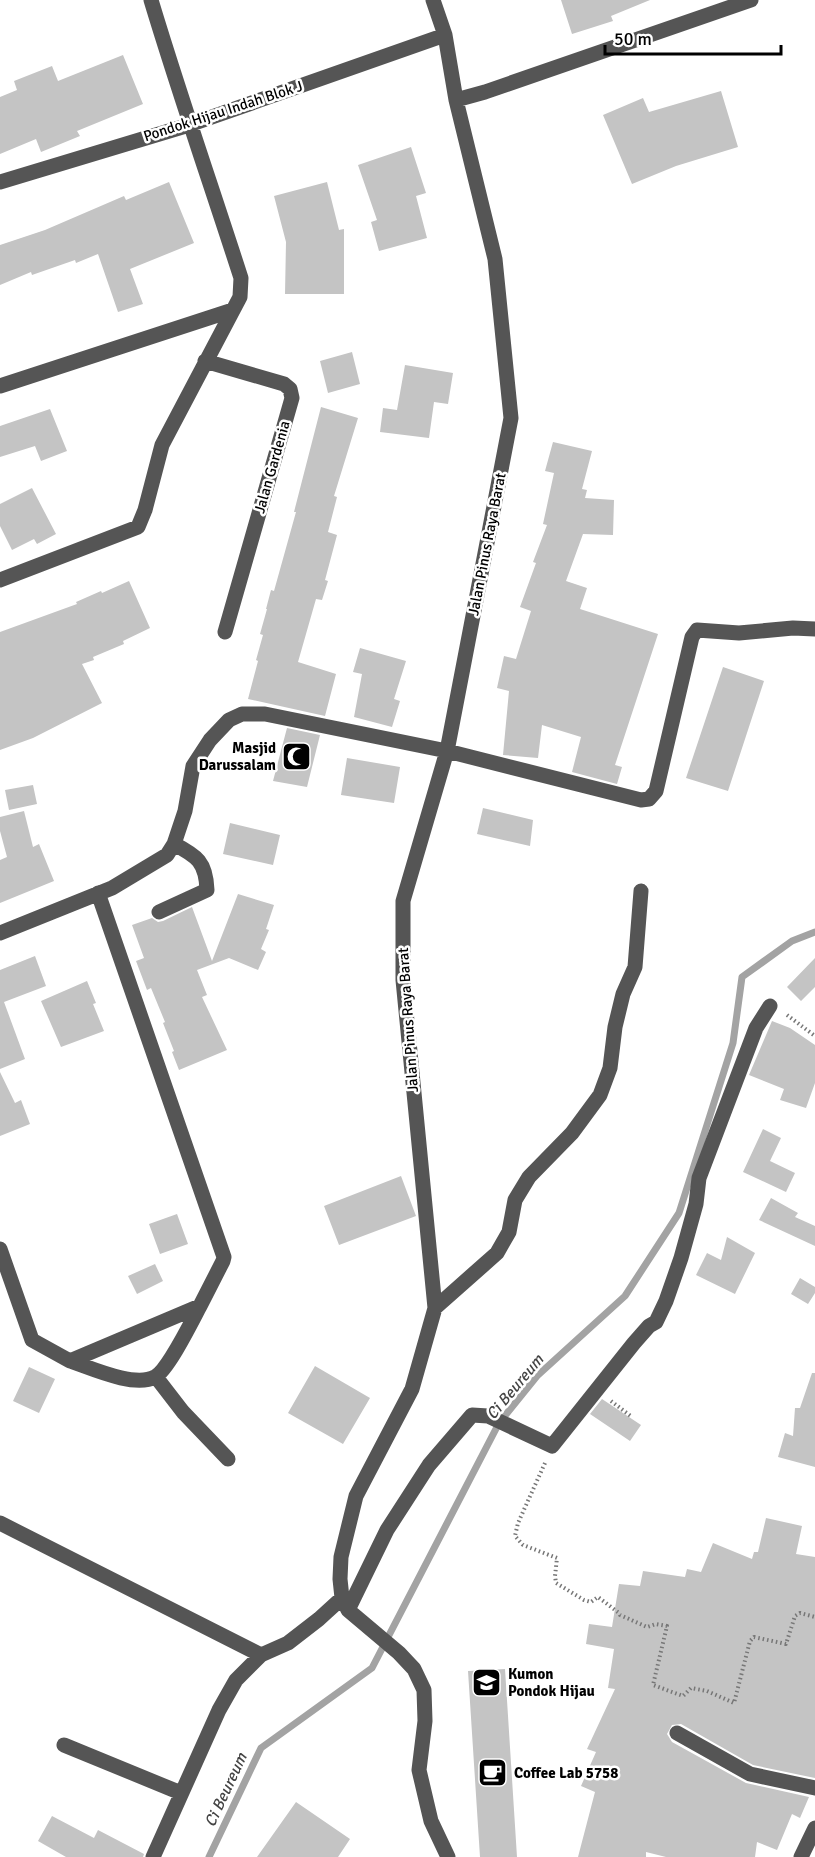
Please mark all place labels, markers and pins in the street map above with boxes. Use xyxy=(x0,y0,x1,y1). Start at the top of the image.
place label: Masjid Darussalam xyxy=(199,739,276,774)
mosque icon: Masjid Darussalam xyxy=(281,741,313,773)
place label: Kumon Pondok Hijau xyxy=(508,1665,595,1700)
school or university icon: Kumon Pondok Hijau xyxy=(471,1667,503,1699)
cafe icon: Coffee Lab 5758 xyxy=(477,1757,509,1789)
place label: Coffee Lab 5758 xyxy=(514,1764,618,1782)

